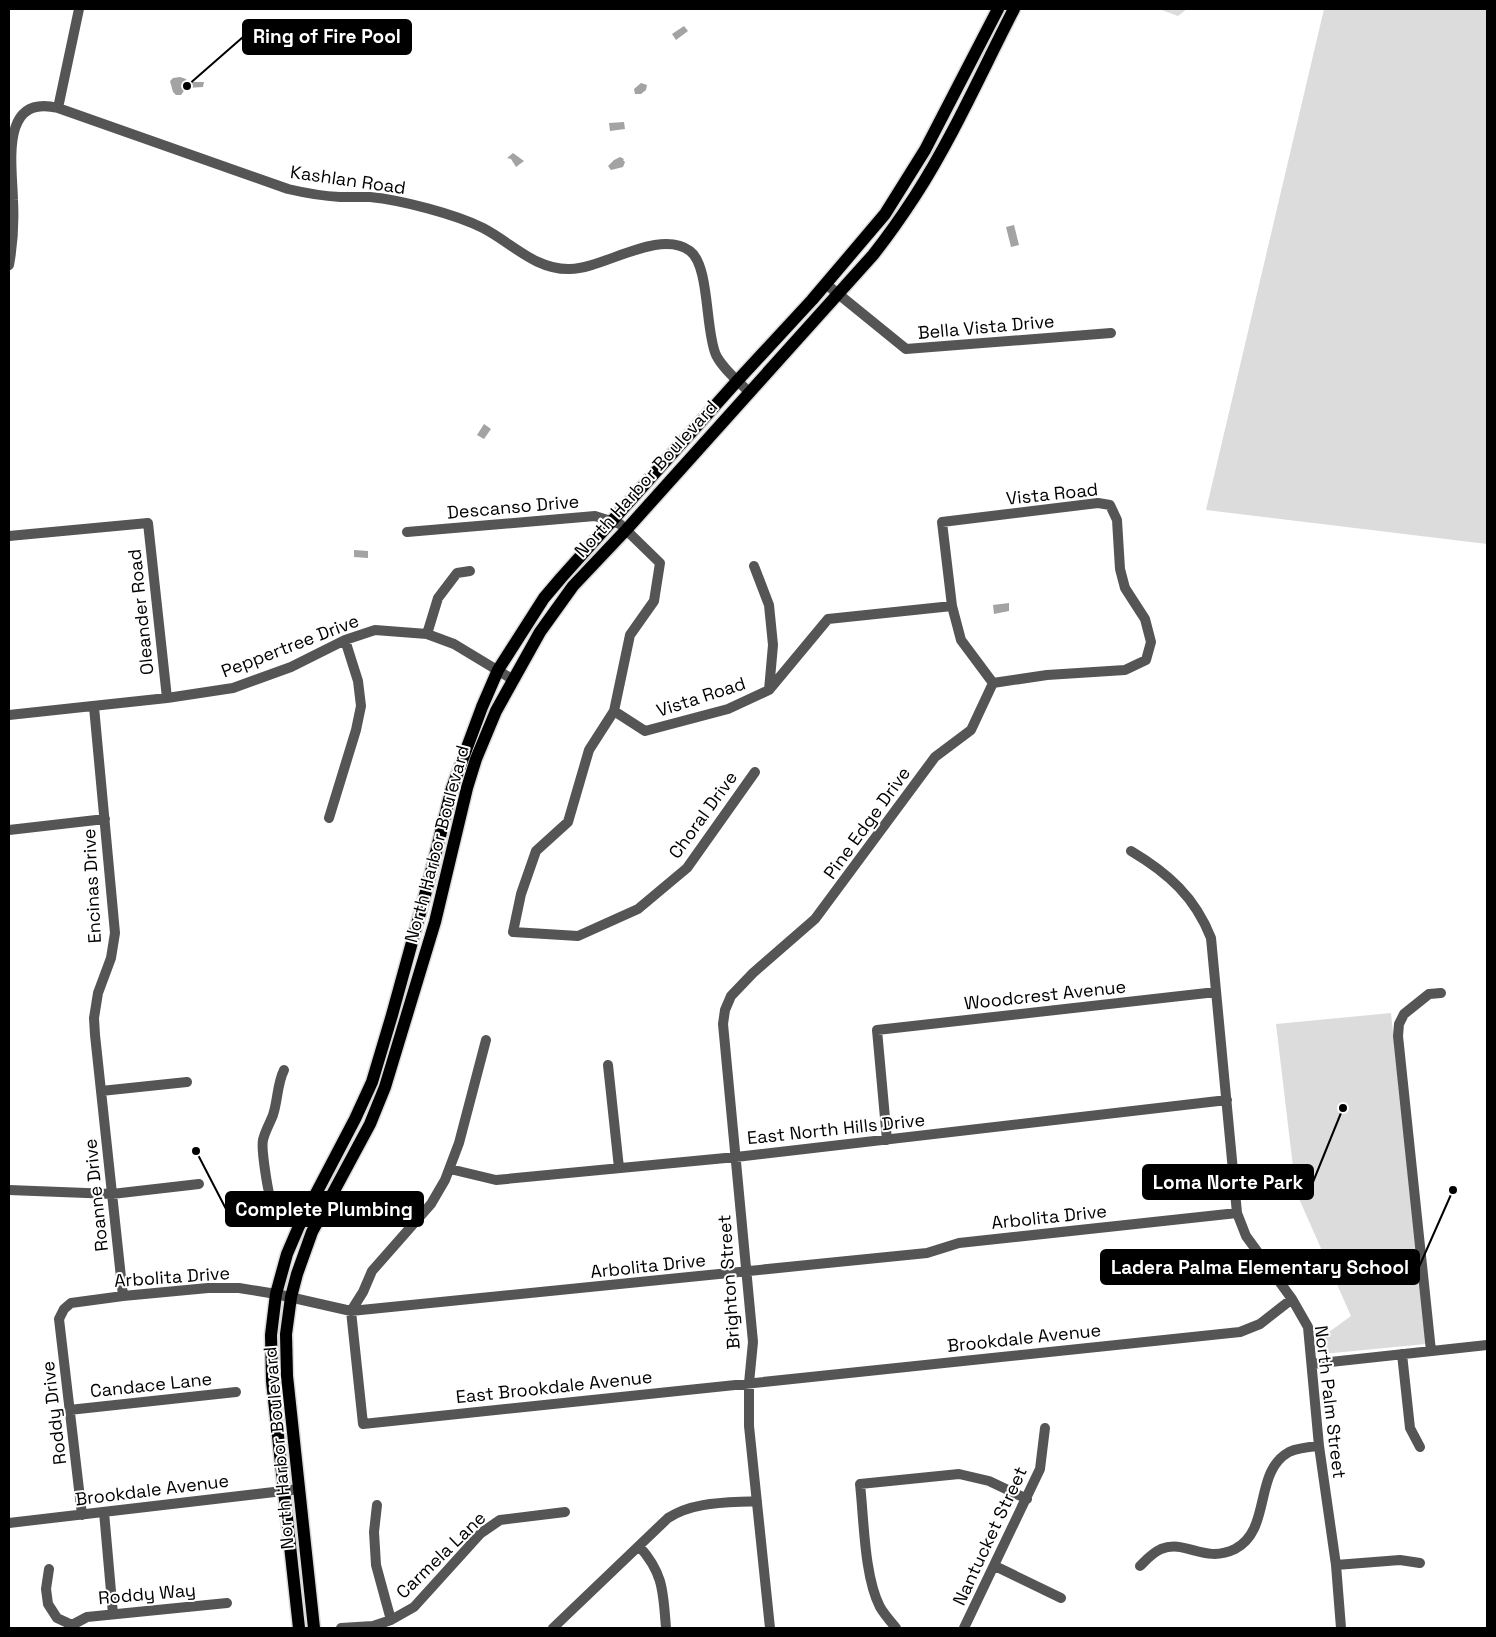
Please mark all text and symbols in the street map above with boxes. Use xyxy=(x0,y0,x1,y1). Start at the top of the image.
callout: Ring of Fire Pool xyxy=(243,20,411,54)
text: Ring of Fire Pool xyxy=(253,24,401,49)
street label: Kashlan Road xyxy=(289,160,407,199)
street label: Bella Vista Drive xyxy=(917,309,1055,344)
street label: North Harbor Boulevard xyxy=(569,395,722,562)
street label: Vista Road xyxy=(1005,477,1099,510)
street label: Descanso Drive xyxy=(446,489,580,524)
street label: Oleander Road xyxy=(122,548,159,676)
street label: Peppertree Drive xyxy=(218,609,362,682)
street label: Vista Road xyxy=(653,671,748,722)
street label: North Harbor Boulevard xyxy=(399,743,474,945)
street label: Pine Edge Drive xyxy=(818,762,915,883)
street label: Choral Drive xyxy=(663,766,742,863)
street label: Encinas Drive xyxy=(77,828,106,944)
street label: Woodcrest Avenue xyxy=(963,975,1127,1014)
street label: East North Hills Drive xyxy=(746,1108,926,1149)
street label: Roanne Drive xyxy=(78,1138,113,1253)
callout: Loma Norte Park xyxy=(1143,1165,1313,1199)
text: Loma Norte Park xyxy=(1153,1170,1304,1195)
callout: Complete Plumbing xyxy=(226,1192,423,1226)
text: Complete Plumbing xyxy=(235,1197,413,1222)
street label: Arbolita Drive xyxy=(990,1199,1108,1234)
street label: Brighton Street xyxy=(712,1214,745,1350)
street label: Arbolita Drive xyxy=(589,1248,707,1283)
callout: Ladera Palma Elementary School xyxy=(1101,1250,1419,1284)
text: Ladera Palma Elementary School xyxy=(1111,1255,1409,1280)
street label: Arbolita Drive xyxy=(113,1261,231,1292)
street label: Brookdale Avenue xyxy=(946,1318,1102,1357)
street label: North Palm Street xyxy=(1310,1324,1351,1480)
street label: North Harbor Boulevard xyxy=(258,1346,299,1550)
street label: Roddy Drive xyxy=(36,1360,71,1466)
street label: East Brookdale Avenue xyxy=(455,1365,653,1408)
street label: Candace Lane xyxy=(89,1367,213,1402)
street label: Nantucket Street xyxy=(947,1463,1032,1609)
street label: Brookdale Avenue xyxy=(74,1469,230,1510)
street label: Carmela Lane xyxy=(391,1506,490,1603)
street label: Roddy Way xyxy=(97,1578,197,1609)

